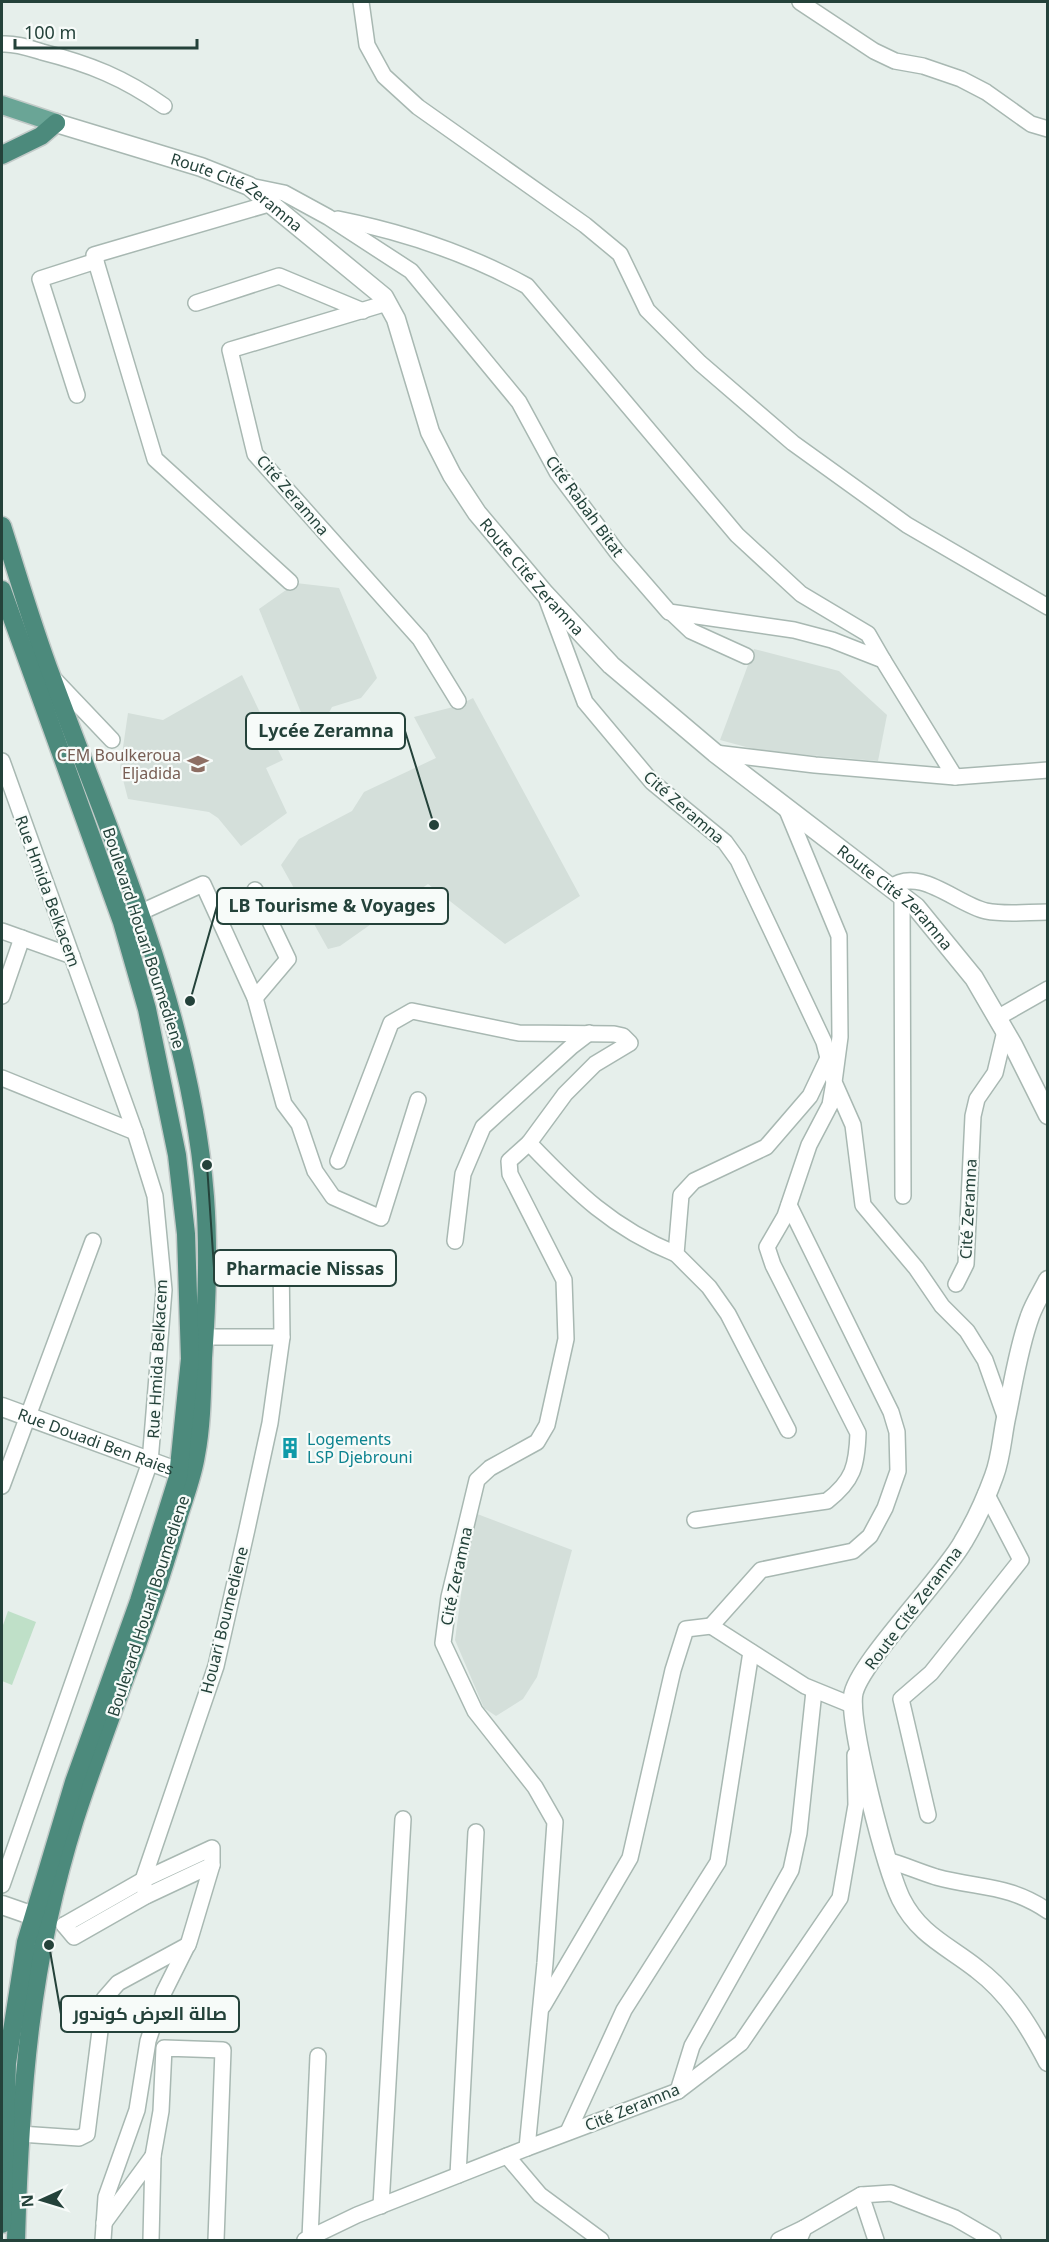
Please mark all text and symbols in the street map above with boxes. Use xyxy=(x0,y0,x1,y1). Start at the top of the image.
scale bar xyxy=(15,12,196,50)
text: 100 m xyxy=(24,20,76,44)
street label: Route Cité Zeramna xyxy=(168,147,307,237)
street label: Cité Zeramna xyxy=(252,450,334,540)
street label: Cité Rabah Bitat xyxy=(541,451,629,561)
street label: Route Cité Zeramna xyxy=(475,513,589,640)
callout: Lycée Zeramna xyxy=(246,713,405,749)
text: Lycée Zeramna xyxy=(258,718,394,742)
place label: CEM Boulkeroua Eljadida xyxy=(57,744,181,784)
school or university icon: CEM Boulkeroua Eljadida xyxy=(186,752,210,776)
street label: Cité Zeramna xyxy=(639,766,729,848)
street label: Rue Hmida Belkacem xyxy=(10,812,86,970)
street label: Boulevard Houari Boumediene xyxy=(98,825,190,1051)
street label: Route Cité Zeramna xyxy=(833,840,958,955)
callout: LB Tourisme & Voyages xyxy=(217,888,448,924)
text: LB Tourisme & Voyages xyxy=(229,893,435,917)
street label: Cité Zeramna xyxy=(954,1158,982,1260)
callout: Pharmacie Nissas xyxy=(214,1250,396,1286)
text: Pharmacie Nissas xyxy=(226,1256,384,1280)
street label: Rue Hmida Belkacem xyxy=(142,1279,172,1439)
street label: Rue Douadi Ben Raies xyxy=(15,1403,177,1480)
place label: Logements LSP Djebrouni xyxy=(307,1428,413,1468)
building icon: Logements LSP Djebrouni xyxy=(278,1436,302,1460)
street label: Boulevard Houari Boumediene xyxy=(102,1493,194,1719)
street label: Cité Zeramna xyxy=(435,1525,477,1627)
street label: Route Cité Zeramna xyxy=(859,1542,967,1674)
street label: Houari Boumediene xyxy=(195,1544,253,1696)
callout: صالة العرض كوندور xyxy=(61,1996,239,2032)
text: صالة العرض كوندور xyxy=(72,2001,227,2025)
street label: Cité Zeramna xyxy=(581,2078,683,2136)
north arrow xyxy=(12,2170,72,2230)
text: N xyxy=(16,2194,38,2208)

